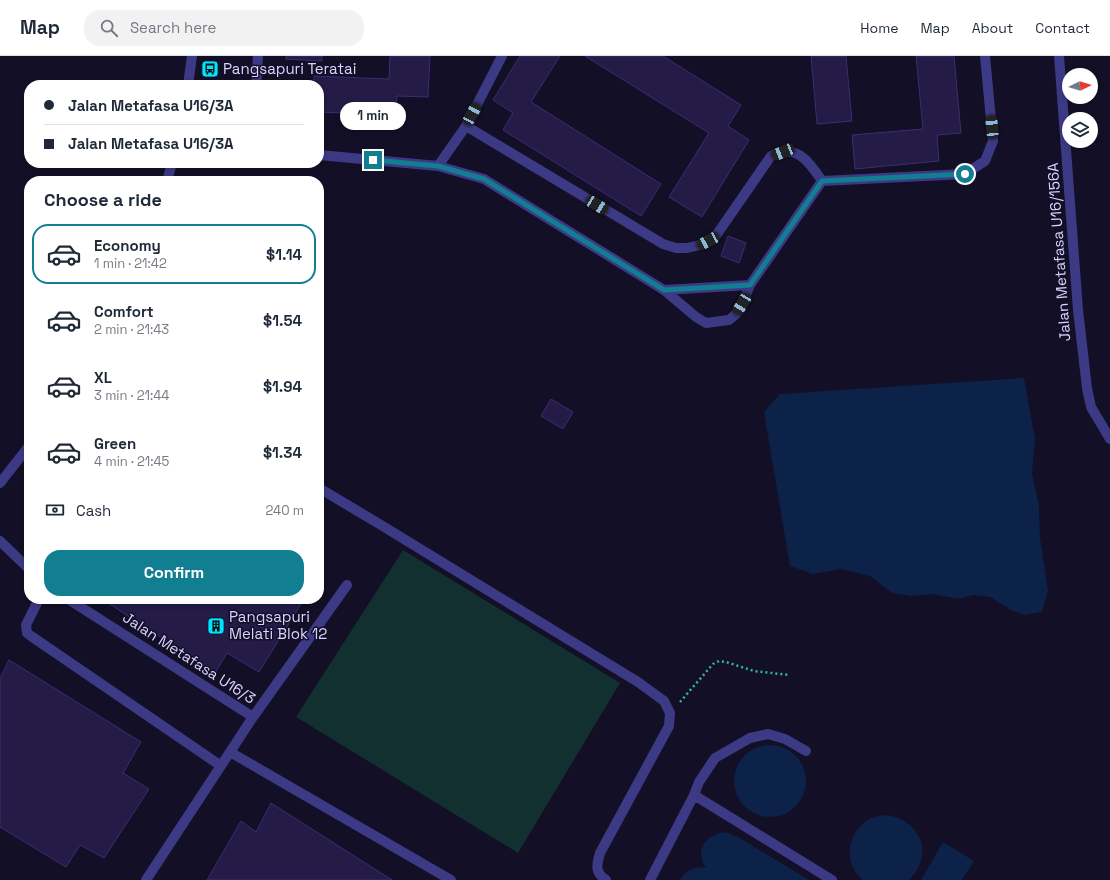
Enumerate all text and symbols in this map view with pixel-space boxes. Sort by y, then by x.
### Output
search box [84,10,364,46]
text: Map [20,15,60,40]
icon: search [98,17,120,39]
text: Search here [130,18,216,37]
text: Home [860,19,898,37]
text: Map [920,19,950,37]
text: About [972,19,1013,37]
text: Contact [1035,19,1090,37]
bus stop icon: Pangsapuri Teratai [200,59,220,79]
place label: Pangsapuri Teratai [223,59,356,78]
north arrow [1062,68,1098,104]
map controls [1062,68,1098,148]
text: Jalan Metafasa U16/3A [68,96,234,115]
car [461,101,483,127]
callout: 1 min [340,102,406,130]
text: 1 min [357,107,389,124]
button: layers [1062,112,1098,148]
car [985,115,999,139]
text: Jalan Metafasa U16/3A [68,134,234,153]
car [770,142,796,162]
route end [364,151,382,169]
street label: Jalan Metafasa U16/156A [1043,161,1074,342]
route start [956,165,974,183]
text: Choose a ride [44,188,162,211]
car [584,194,610,216]
car [695,230,721,252]
icon: car [46,236,82,272]
text: Economy [94,236,161,255]
text: $1.14 [266,245,302,264]
text: 1 min · 21:42 [94,255,167,272]
car [731,291,753,317]
icon: car [46,302,82,338]
text: Comfort [94,302,154,321]
text: $1.54 [263,311,302,330]
text: 2 min · 21:43 [94,321,169,338]
icon: car [46,368,82,404]
text: XL [94,368,112,387]
text: $1.94 [263,377,302,396]
text: 3 min · 21:44 [94,387,169,404]
icon: car [46,434,82,470]
text: Green [94,434,136,453]
text: $1.34 [263,443,302,462]
text: 4 min · 21:45 [94,453,169,470]
icon: cash [44,499,66,521]
text: Cash [76,501,111,520]
text: 240 m [266,502,304,519]
button: Confirm [44,550,304,596]
place label: Pangsapuri Melati Blok 12 [229,607,327,643]
street label: Jalan Metafasa U16/3 [119,608,259,708]
building icon: Pangsapuri Melati Blok 12 [206,616,226,636]

